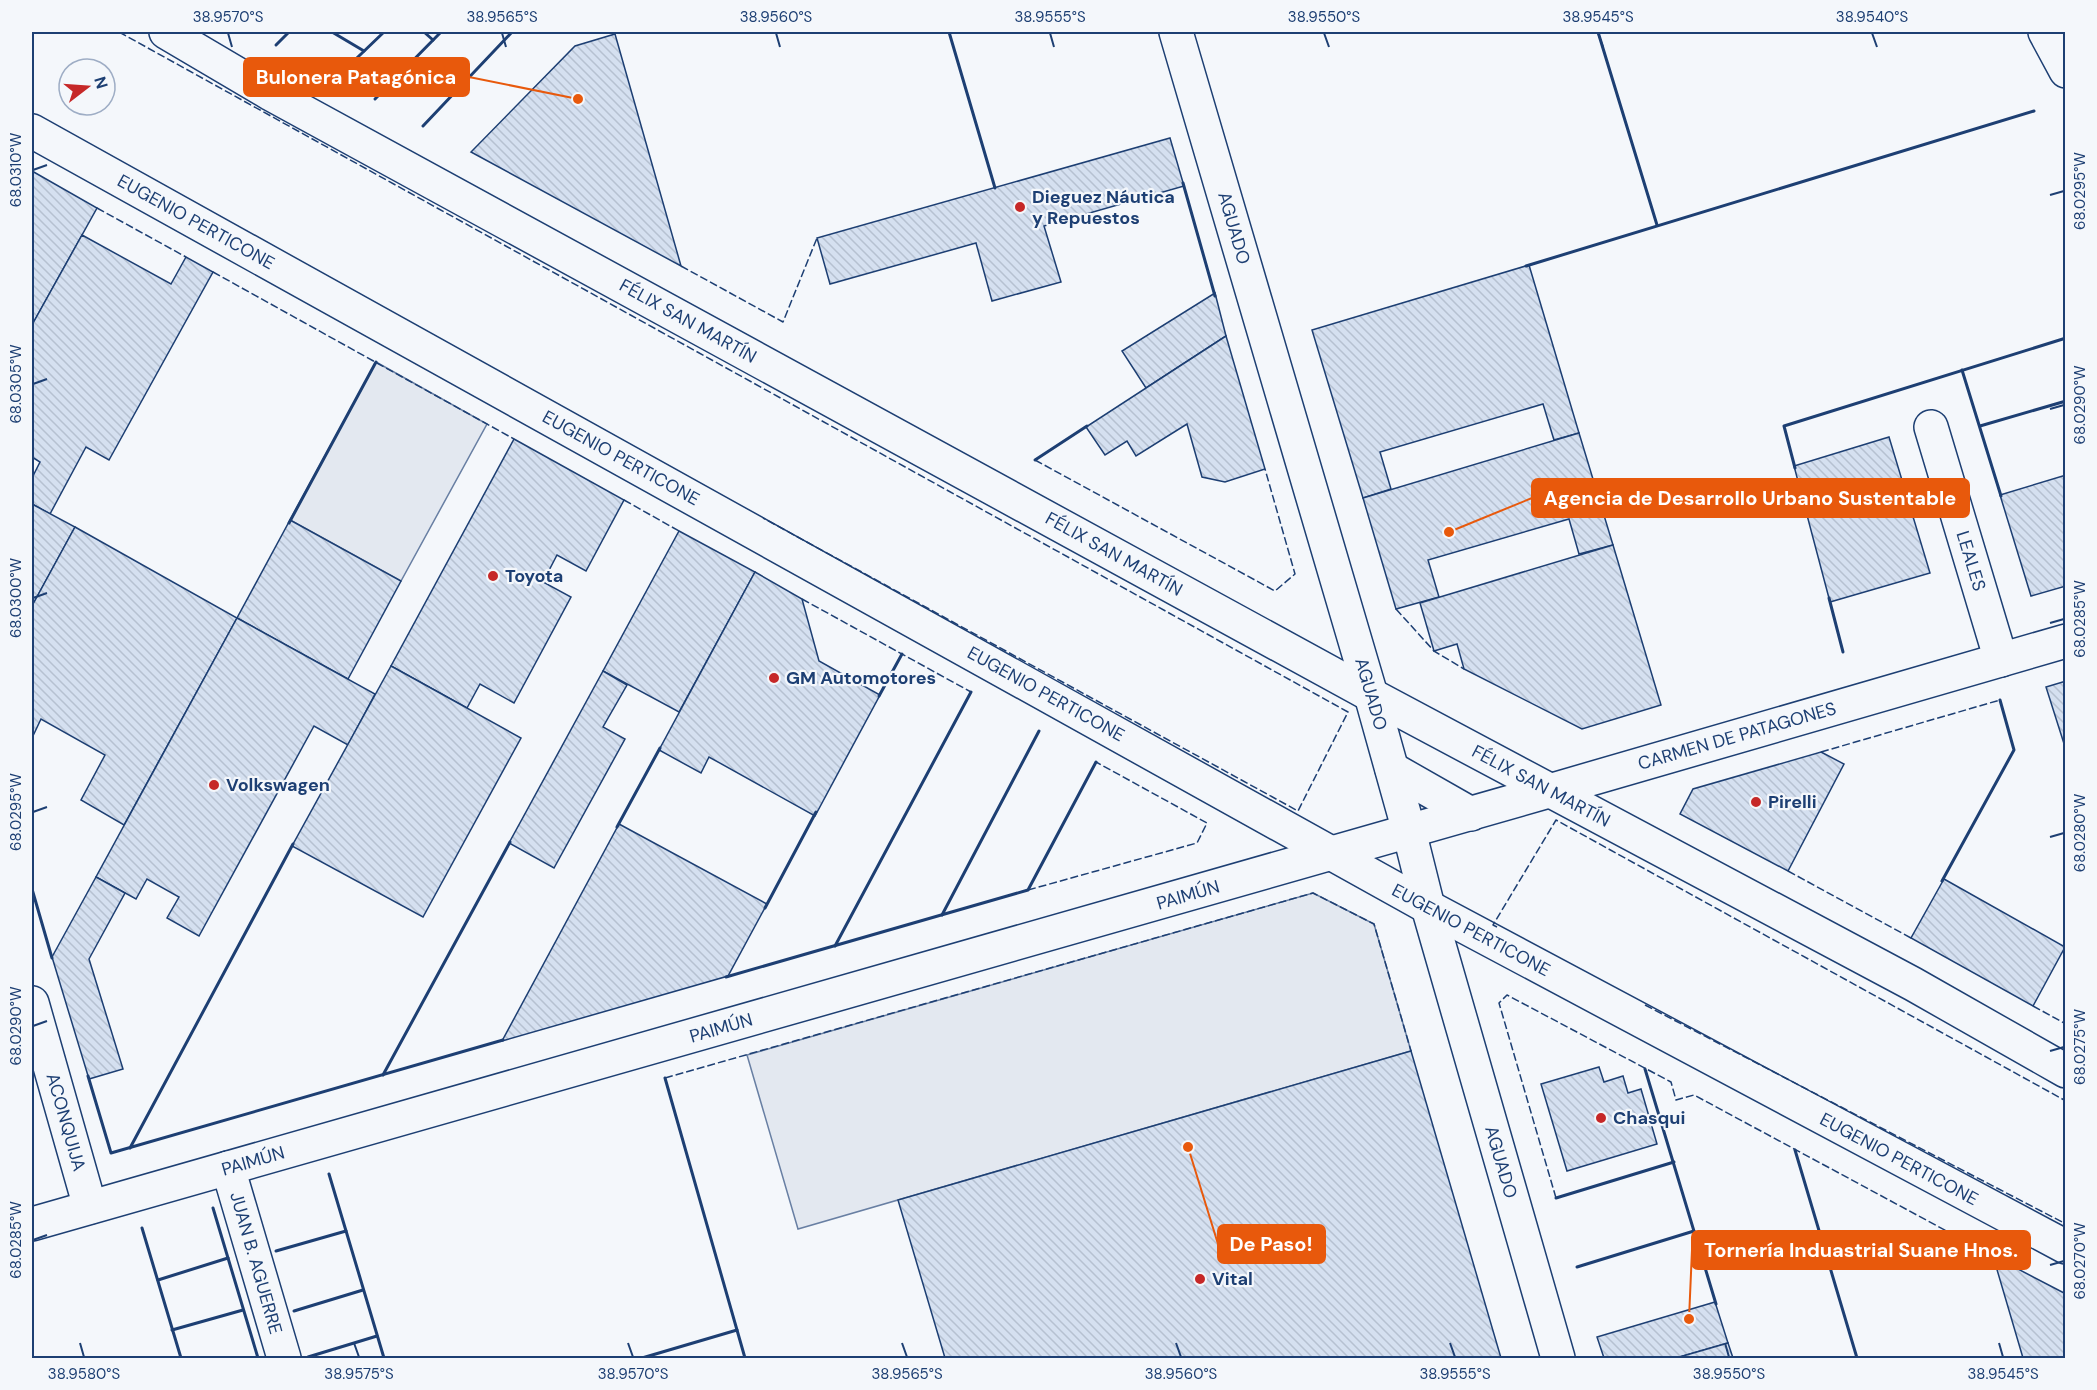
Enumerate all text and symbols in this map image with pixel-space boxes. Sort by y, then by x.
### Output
text: 38.9570°S [193,7,264,27]
text: 38.9565°S [466,7,538,27]
text: 38.9560°S [740,7,813,27]
text: 38.9555°S [1014,7,1086,27]
text: 38.9550°S [1288,7,1360,27]
text: 38.9545°S [1562,7,1634,27]
text: 38.9540°S [1836,7,1908,27]
north arrow [57,57,117,117]
callout: Bulonera Patagónica [244,58,469,96]
text: Bulonera Patagónica [256,64,456,90]
text: N [89,74,113,91]
text: 68.0310°W [6,132,26,207]
text: 68.0295°W [2070,152,2090,230]
street label: EUGENIO PERTICONE [113,169,279,275]
place label: Dieguez Náutica y Repuestos [1032,185,1175,230]
street label: AGUADO [1212,189,1256,267]
marker: Dieguez Náutica y Repuestos [1013,200,1027,214]
street label: FÉLIX SAN MARTÍN [615,273,761,369]
text: 68.0305°W [6,344,26,424]
text: 68.0290°W [2070,365,2090,444]
street label: EUGENIO PERTICONE [538,405,704,511]
callout: Agencia de Desarrollo Urbano Sustentable [1532,479,1969,517]
text: Agencia de Desarrollo Urbano Sustentable [1544,485,1956,511]
street label: FÉLIX SAN MARTÍN [1041,506,1187,602]
street label: LEALES [1951,528,1991,594]
text: 68.0300°W [6,557,26,638]
place label: Toyota [505,564,563,588]
marker: Toyota [486,569,500,583]
text: 68.0285°W [2070,580,2090,658]
street label: EUGENIO PERTICONE [963,641,1129,747]
street label: AGUADO [1349,655,1393,733]
place label: GM Automotores [786,666,936,690]
marker: GM Automotores [767,671,781,685]
street label: CARMEN DE PATAGONES [1635,696,1839,776]
street label: FÉLIX SAN MARTÍN [1468,739,1614,833]
text: 68.0295°W [6,773,26,851]
place label: Volkswagen [226,773,330,797]
marker: Volkswagen [207,778,221,792]
place label: Pirelli [1768,790,1817,814]
text: 68.0280°W [2070,793,2090,872]
marker: Pirelli [1749,795,1763,809]
street label: PAIMÚN [1154,875,1222,915]
street label: EUGENIO PERTICONE [1388,878,1554,982]
text: 68.0290°W [6,986,26,1065]
street label: PAIMÚN [687,1008,755,1048]
text: 68.0275°W [2070,1009,2090,1085]
street label: ACONQUIJA [41,1070,91,1174]
place label: Chasqui [1613,1106,1685,1130]
street label: EUGENIO PERTICONE [1816,1107,1982,1211]
marker: Chasqui [1594,1111,1608,1125]
street label: AGUADO [1479,1123,1523,1201]
street label: PAIMÚN [219,1141,287,1181]
street label: JUAN B. AGUERRE [224,1189,288,1337]
text: 68.0285°W [6,1201,26,1279]
text: 68.0270°W [2070,1222,2090,1300]
callout: De Paso! [1218,1225,1325,1263]
text: De Paso! [1229,1231,1313,1257]
callout: Tornería Induastrial Suane Hnos. [1692,1231,2030,1269]
text: Tornería Induastrial Suane Hnos. [1704,1237,2018,1263]
place label: Vital [1212,1267,1253,1291]
marker: Vital [1193,1272,1207,1286]
text: 38.9580°S [48,1364,120,1384]
text: 38.9575°S [324,1364,394,1384]
text: 38.9570°S [598,1364,669,1384]
text: 38.9565°S [871,1364,943,1384]
text: 38.9560°S [1145,1364,1218,1384]
text: 38.9555°S [1419,1364,1491,1384]
text: 38.9550°S [1693,1364,1765,1384]
text: 38.9545°S [1967,1364,2039,1384]

